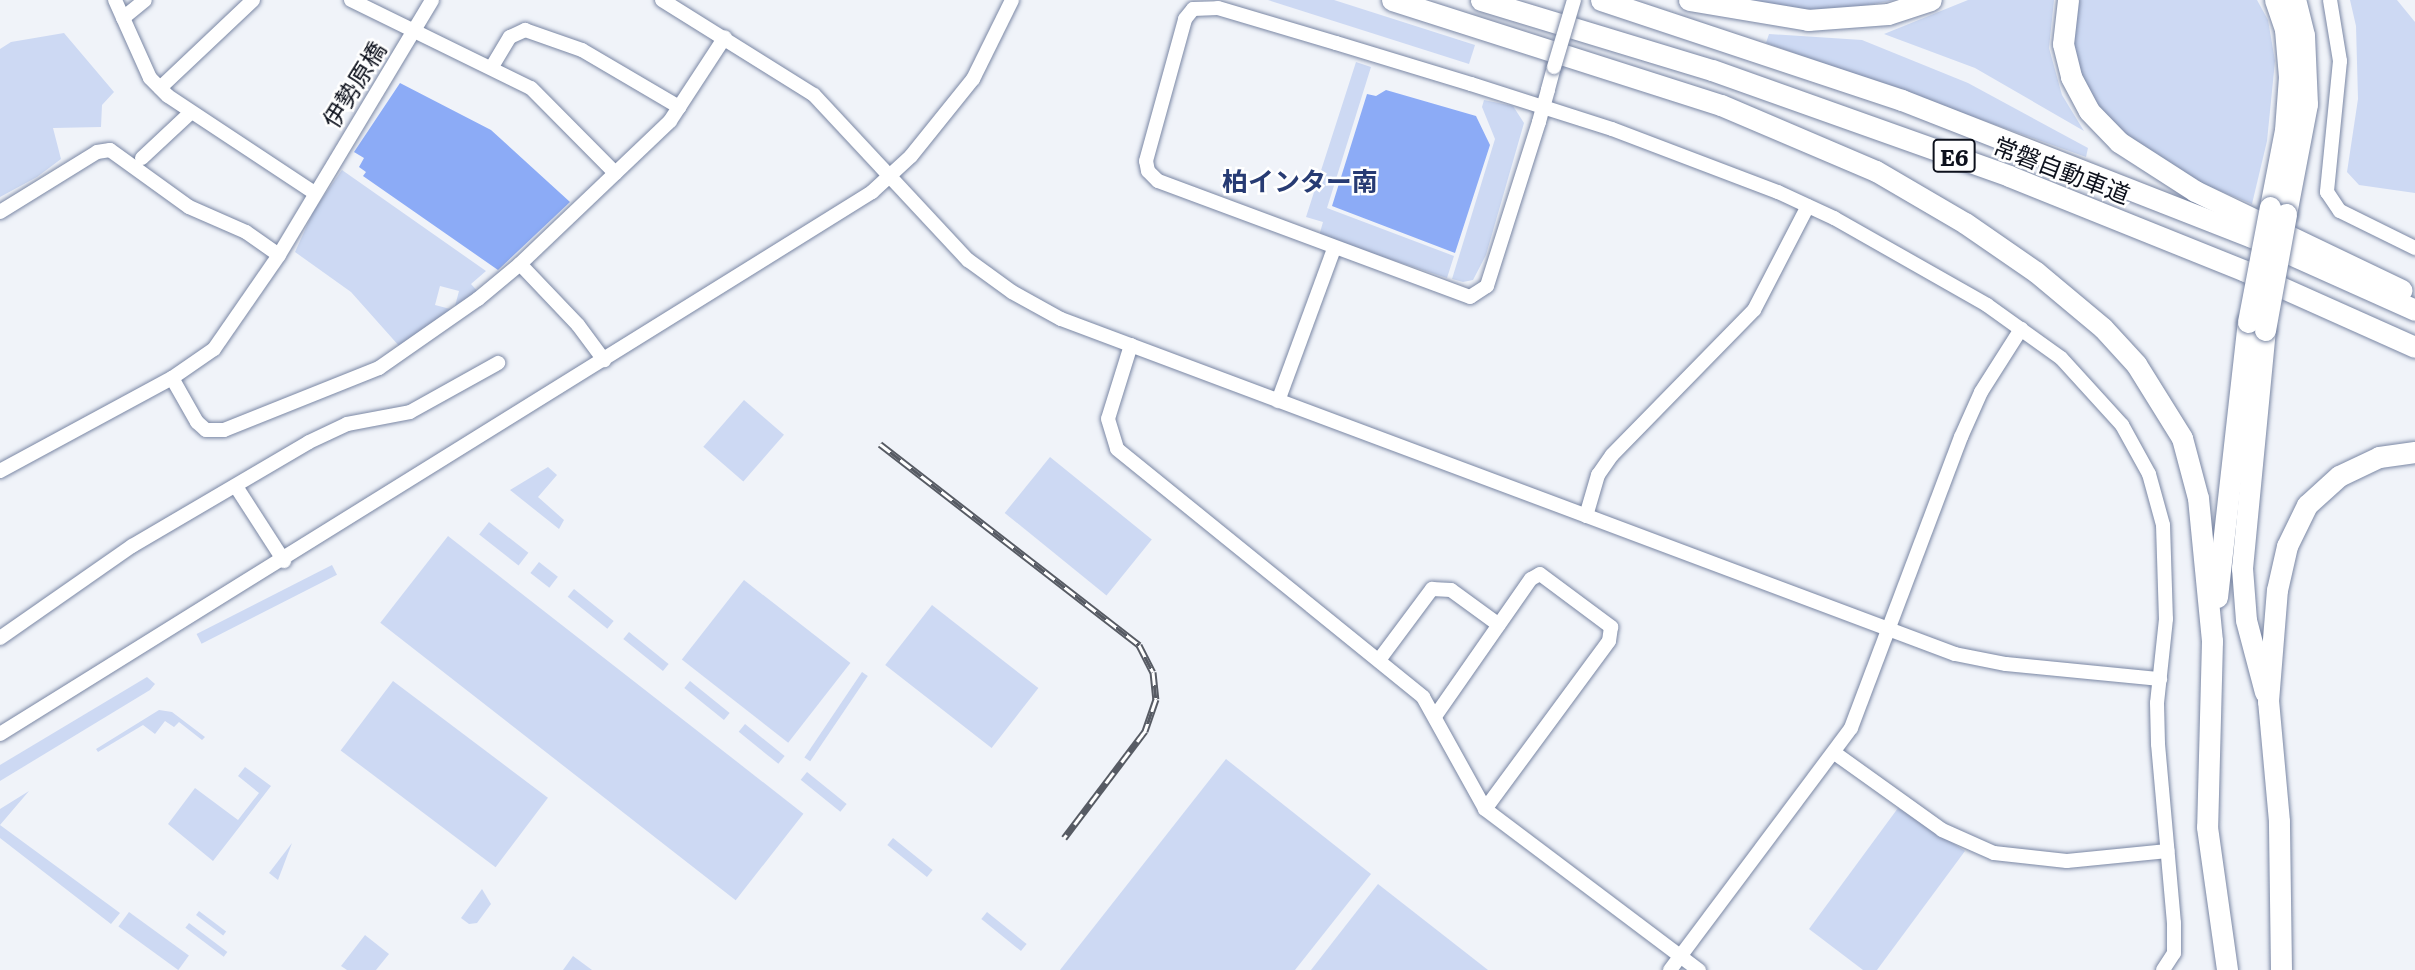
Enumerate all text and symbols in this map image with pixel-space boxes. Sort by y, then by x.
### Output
street label: 伊勢原橋 [315,36,391,132]
street label: 常磐自動車道 [1990,130,2134,208]
road number: E6 [1931,136,1977,176]
district label: 柏インター南 [1222,164,1378,196]

